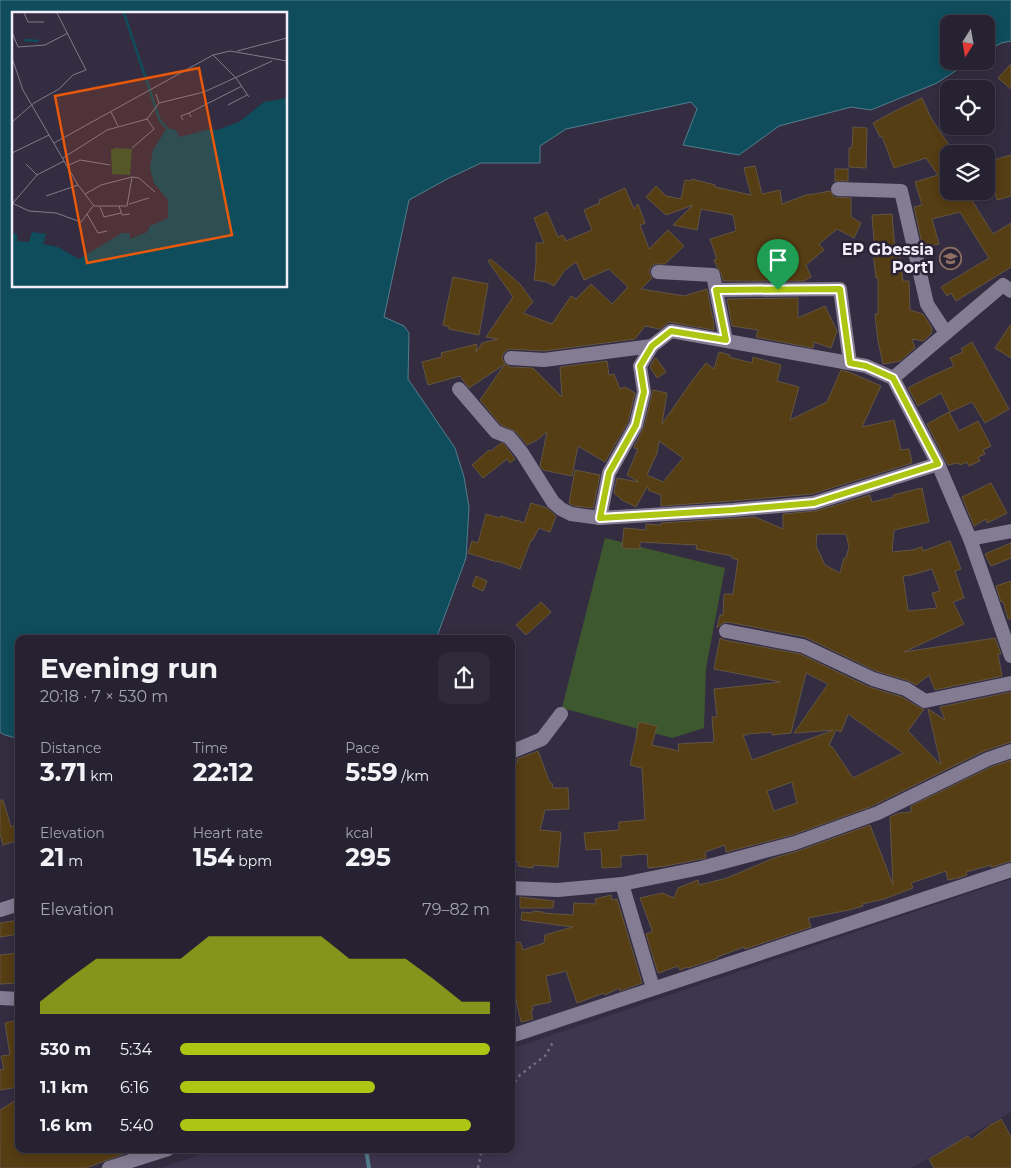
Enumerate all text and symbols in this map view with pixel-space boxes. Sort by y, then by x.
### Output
inset map [12,12,288,288]
north arrow [940,15,995,70]
map controls [940,15,995,200]
button: locate [940,80,995,135]
button: layers [940,145,995,200]
pin [757,239,799,290]
place label: EP Gbessia Port1 [842,240,934,277]
icon: arrive [764,246,792,274]
school or university icon: EP Gbessia Port1 [938,246,962,270]
text: Evening run [40,651,218,685]
button: share [438,652,490,704]
text: 20:18 · 7 × 530 m [40,687,168,706]
text: Distance [40,739,102,757]
text: Time [193,739,228,757]
text: Pace [345,739,380,757]
text: 3.71 [40,757,87,787]
text: 22:12 [193,757,253,787]
text: 5:59 [345,757,398,787]
text: km [87,767,113,785]
text: /km [398,767,429,785]
text: Elevation [40,824,105,842]
text: Heart rate [193,824,263,842]
text: kcal [345,824,373,842]
text: 21 [40,842,65,872]
text: 154 [193,842,235,872]
text: 295 [345,842,391,872]
text: m [65,852,83,870]
text: bpm [235,852,272,870]
text: Elevation [40,900,114,919]
text: 79–82 m [422,900,490,919]
text: 530 m [40,1040,91,1059]
text: 5:34 [120,1040,152,1059]
text: 1.1 km [40,1078,88,1097]
text: 6:16 [120,1078,149,1097]
text: 1.6 km [40,1116,92,1135]
text: 5:40 [120,1116,154,1135]

